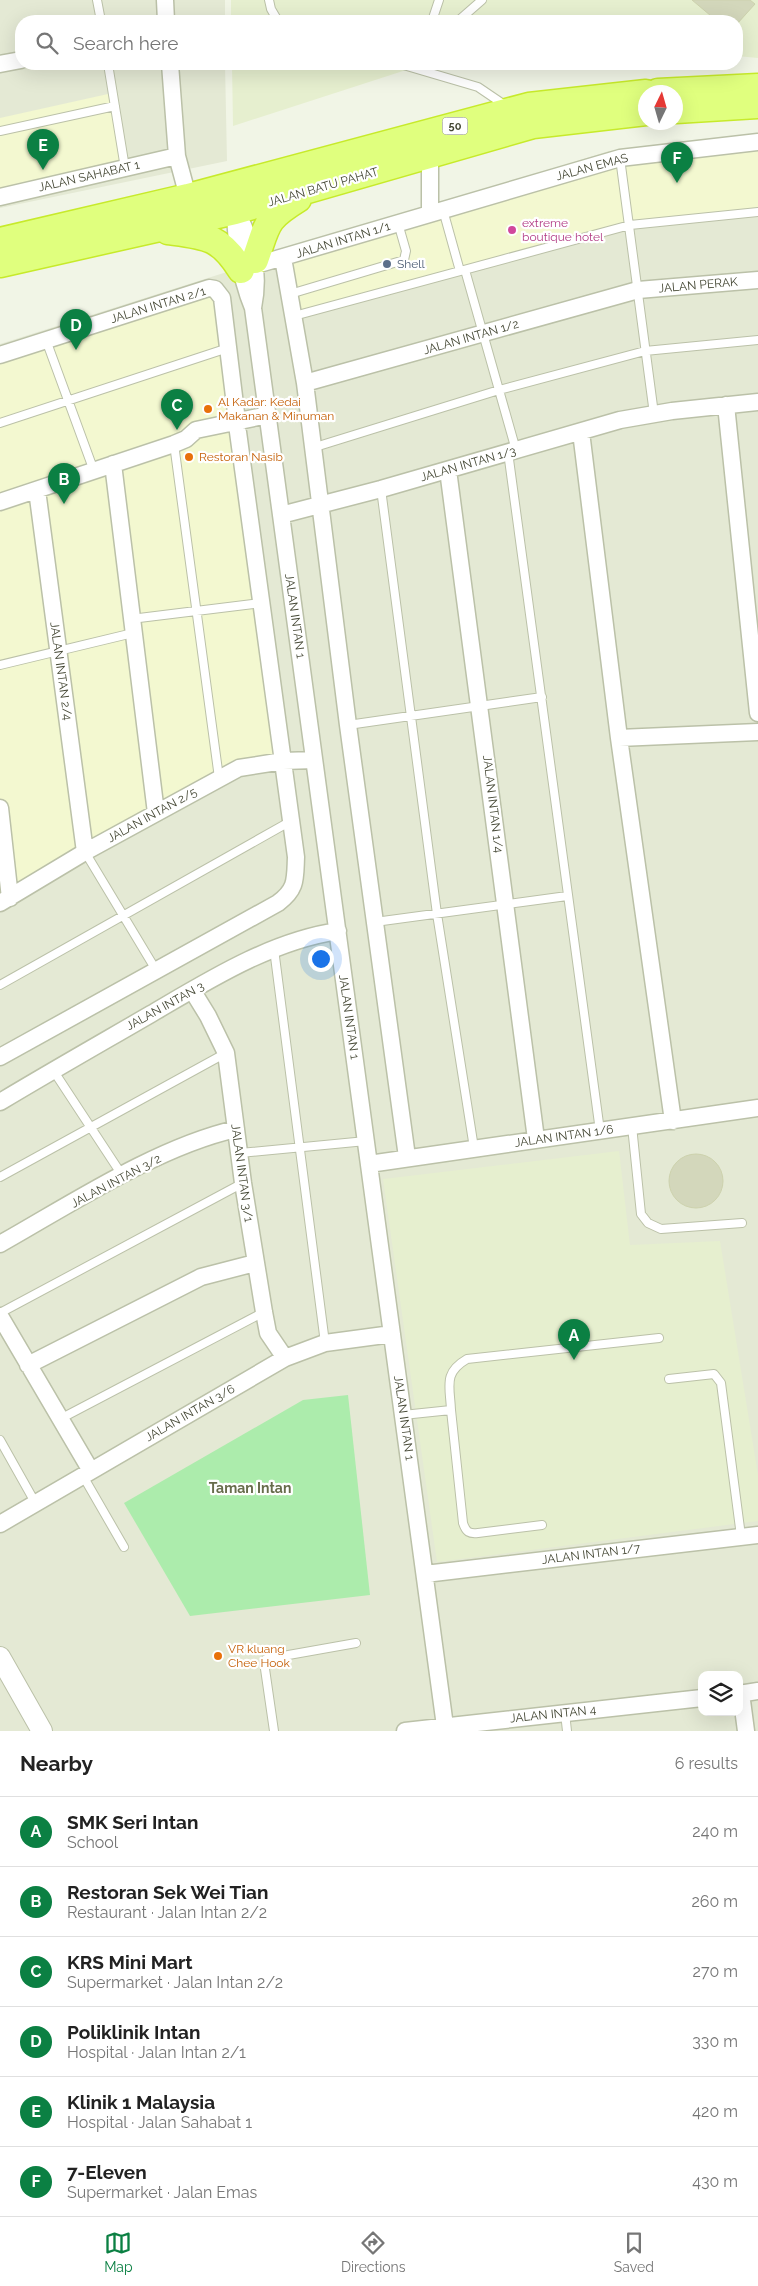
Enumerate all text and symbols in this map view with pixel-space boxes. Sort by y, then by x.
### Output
search box [15,15,743,70]
icon: search [33,29,61,57]
text: Search here [73,32,179,54]
north arrow [638,85,683,130]
road number: 50 [442,118,468,134]
pin: E [27,129,59,170]
pin: F [661,142,693,183]
street label: JALAN EMAS [554,151,630,183]
street label: JALAN SAHABAT 1 [37,158,141,194]
street label: JALAN BATU PAHAT [266,164,380,209]
place label: extreme boutique hotel [522,216,604,244]
street label: JALAN INTAN 1/1 [294,219,392,261]
marker: extreme boutique hotel [506,224,518,236]
place label: Shell [397,257,426,271]
marker: Shell [381,258,393,270]
street label: JALAN PERAK [658,275,738,295]
street label: JALAN INTAN 2/1 [109,284,207,326]
pin: D [60,309,92,350]
street label: JALAN INTAN 1/2 [422,317,520,357]
pin: C [161,389,193,430]
place label: Al Kadar: Kedai Makanan & Minuman [218,395,334,423]
marker: Al Kadar: Kedai Makanan & Minuman [202,403,214,415]
street label: JALAN INTAN 1/3 [419,444,517,484]
place label: Restoran Nasib [199,450,283,464]
marker: Restoran Nasib [183,451,195,463]
pin: B [48,463,80,504]
street label: JALAN INTAN 1 [282,573,308,659]
street label: JALAN INTAN 2/4 [47,621,75,722]
street label: JALAN INTAN 1/4 [480,754,506,854]
street label: JALAN INTAN 2/5 [105,784,199,845]
your location [308,946,334,972]
street label: JALAN INTAN 1 [336,974,362,1060]
street label: JALAN INTAN 3 [124,979,206,1033]
street label: JALAN INTAN 1/6 [514,1122,614,1150]
street label: JALAN INTAN 3/1 [228,1123,256,1223]
street label: JALAN INTAN 3/2 [69,1151,163,1211]
pin: A [558,1319,590,1360]
street label: JALAN INTAN 1 [391,1375,417,1461]
street label: JALAN INTAN 3/6 [143,1382,237,1444]
district label: Taman Intan [209,1480,291,1496]
street label: JALAN INTAN 1/7 [541,1541,642,1567]
place label: VR kluang Chee Hook [228,1642,290,1670]
marker: VR kluang Chee Hook [212,1650,224,1662]
map controls [698,1671,743,1716]
button: layers [698,1671,743,1716]
street label: JALAN INTAN 4 [509,1702,597,1726]
text: Nearby [20,1751,93,1776]
text: 6 results [675,1754,738,1773]
text: SMK Seri Intan [67,1811,198,1833]
text: A [31,1822,41,1841]
text: 240 m [692,1822,738,1841]
text: School [67,1833,118,1852]
text: Restoran Sek Wei Tian [67,1881,268,1903]
text: B [31,1892,41,1911]
text: 260 m [691,1892,738,1911]
text: Restaurant · Jalan Intan 2/2 [67,1903,267,1922]
text: KRS Mini Mart [67,1951,193,1973]
text: C [31,1962,41,1981]
text: 270 m [693,1962,738,1981]
text: Supermarket · Jalan Intan 2/2 [67,1973,283,1992]
text: Poliklinik Intan [67,2021,201,2043]
text: D [30,2032,42,2051]
text: 330 m [692,2032,738,2051]
text: Hospital · Jalan Intan 2/1 [67,2043,246,2062]
text: Klinik 1 Malaysia [67,2091,215,2113]
text: E [31,2102,41,2121]
text: 420 m [692,2102,738,2121]
text: Hospital · Jalan Sahabat 1 [67,2113,252,2132]
text: 7-Eleven [67,2161,147,2183]
text: F [31,2172,41,2191]
text: 430 m [692,2172,738,2191]
text: Supermarket · Jalan Emas [67,2183,257,2202]
tab: Map [104,2229,133,2275]
tab: Directions [341,2229,406,2275]
tab: Saved [614,2229,654,2275]

